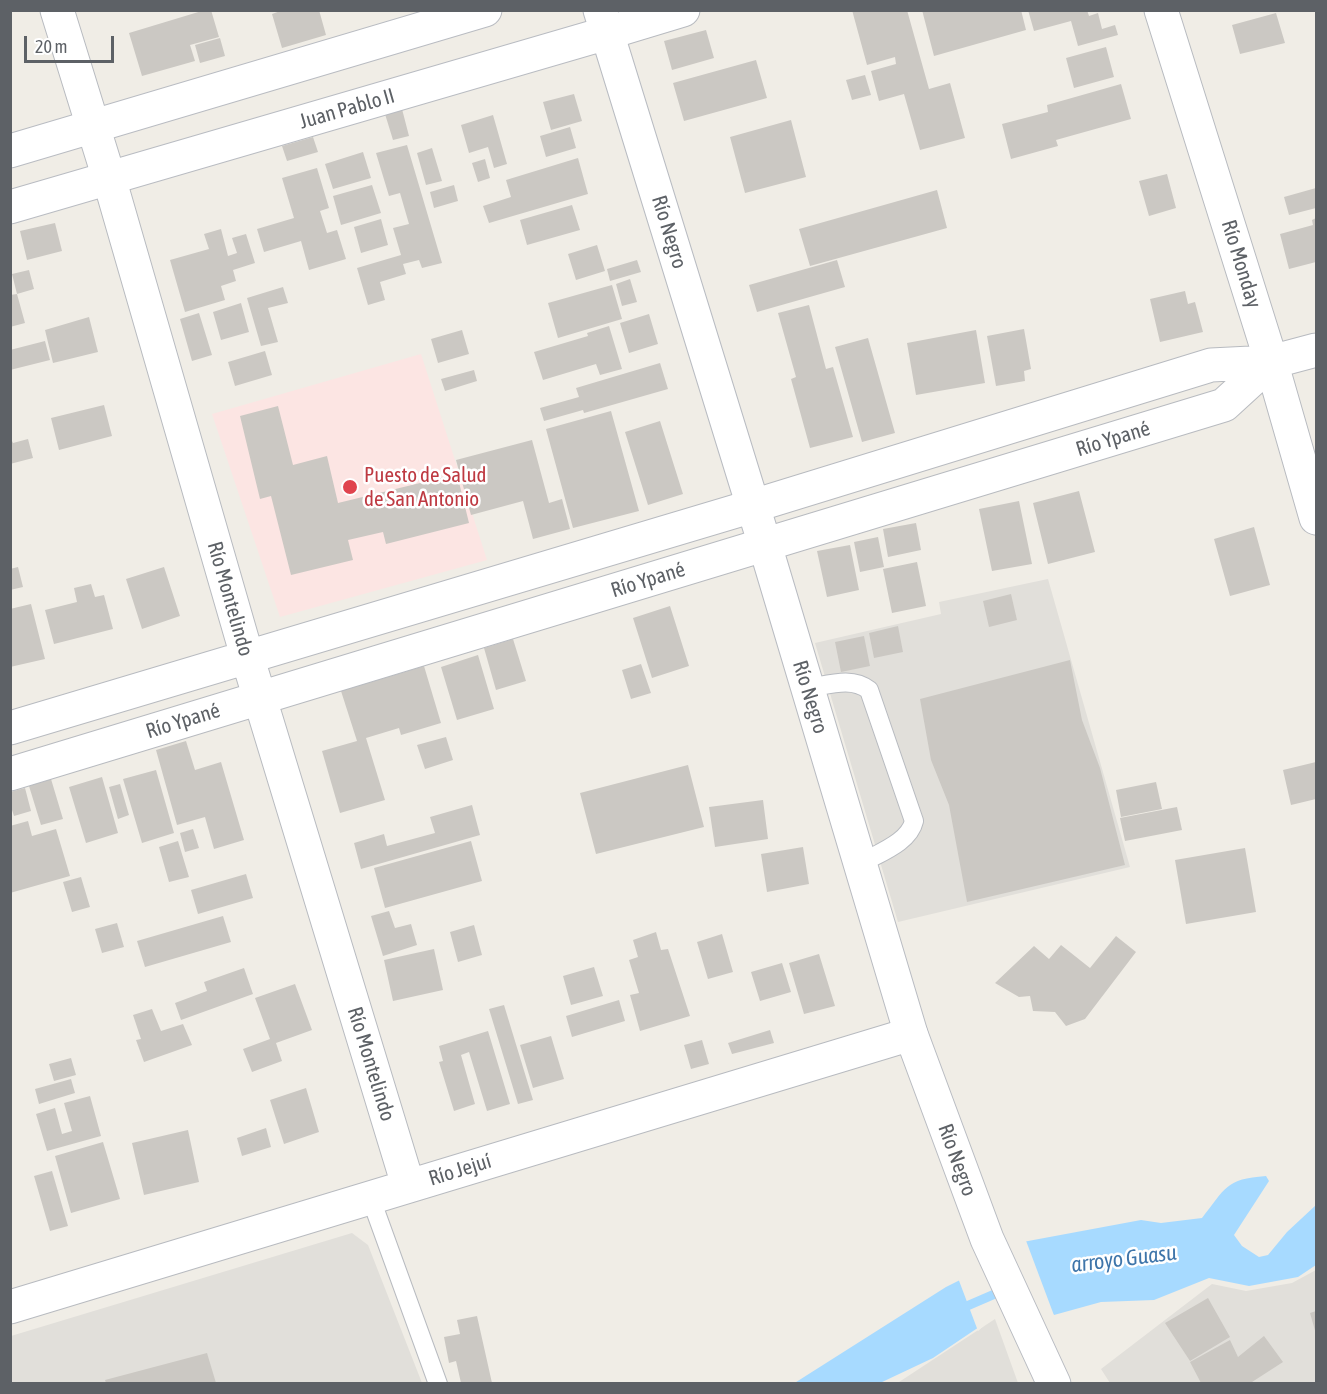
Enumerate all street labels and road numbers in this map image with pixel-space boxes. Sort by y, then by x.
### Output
street label: Juan Pablo II [296,83,398,135]
street label: Río Negro [646,192,692,272]
street label: Río Monday [1216,217,1266,311]
street label: Río Ypané [1073,416,1153,462]
street label: Río Montelindo [202,539,258,659]
street label: Río Ypané [608,557,688,603]
street label: Río Negro [787,657,833,737]
street label: Río Ypané [143,698,223,744]
street label: Río Montelindo [342,1004,400,1124]
street label: Río Negro [932,1120,982,1200]
street label: Río Jejuí [426,1149,494,1191]

